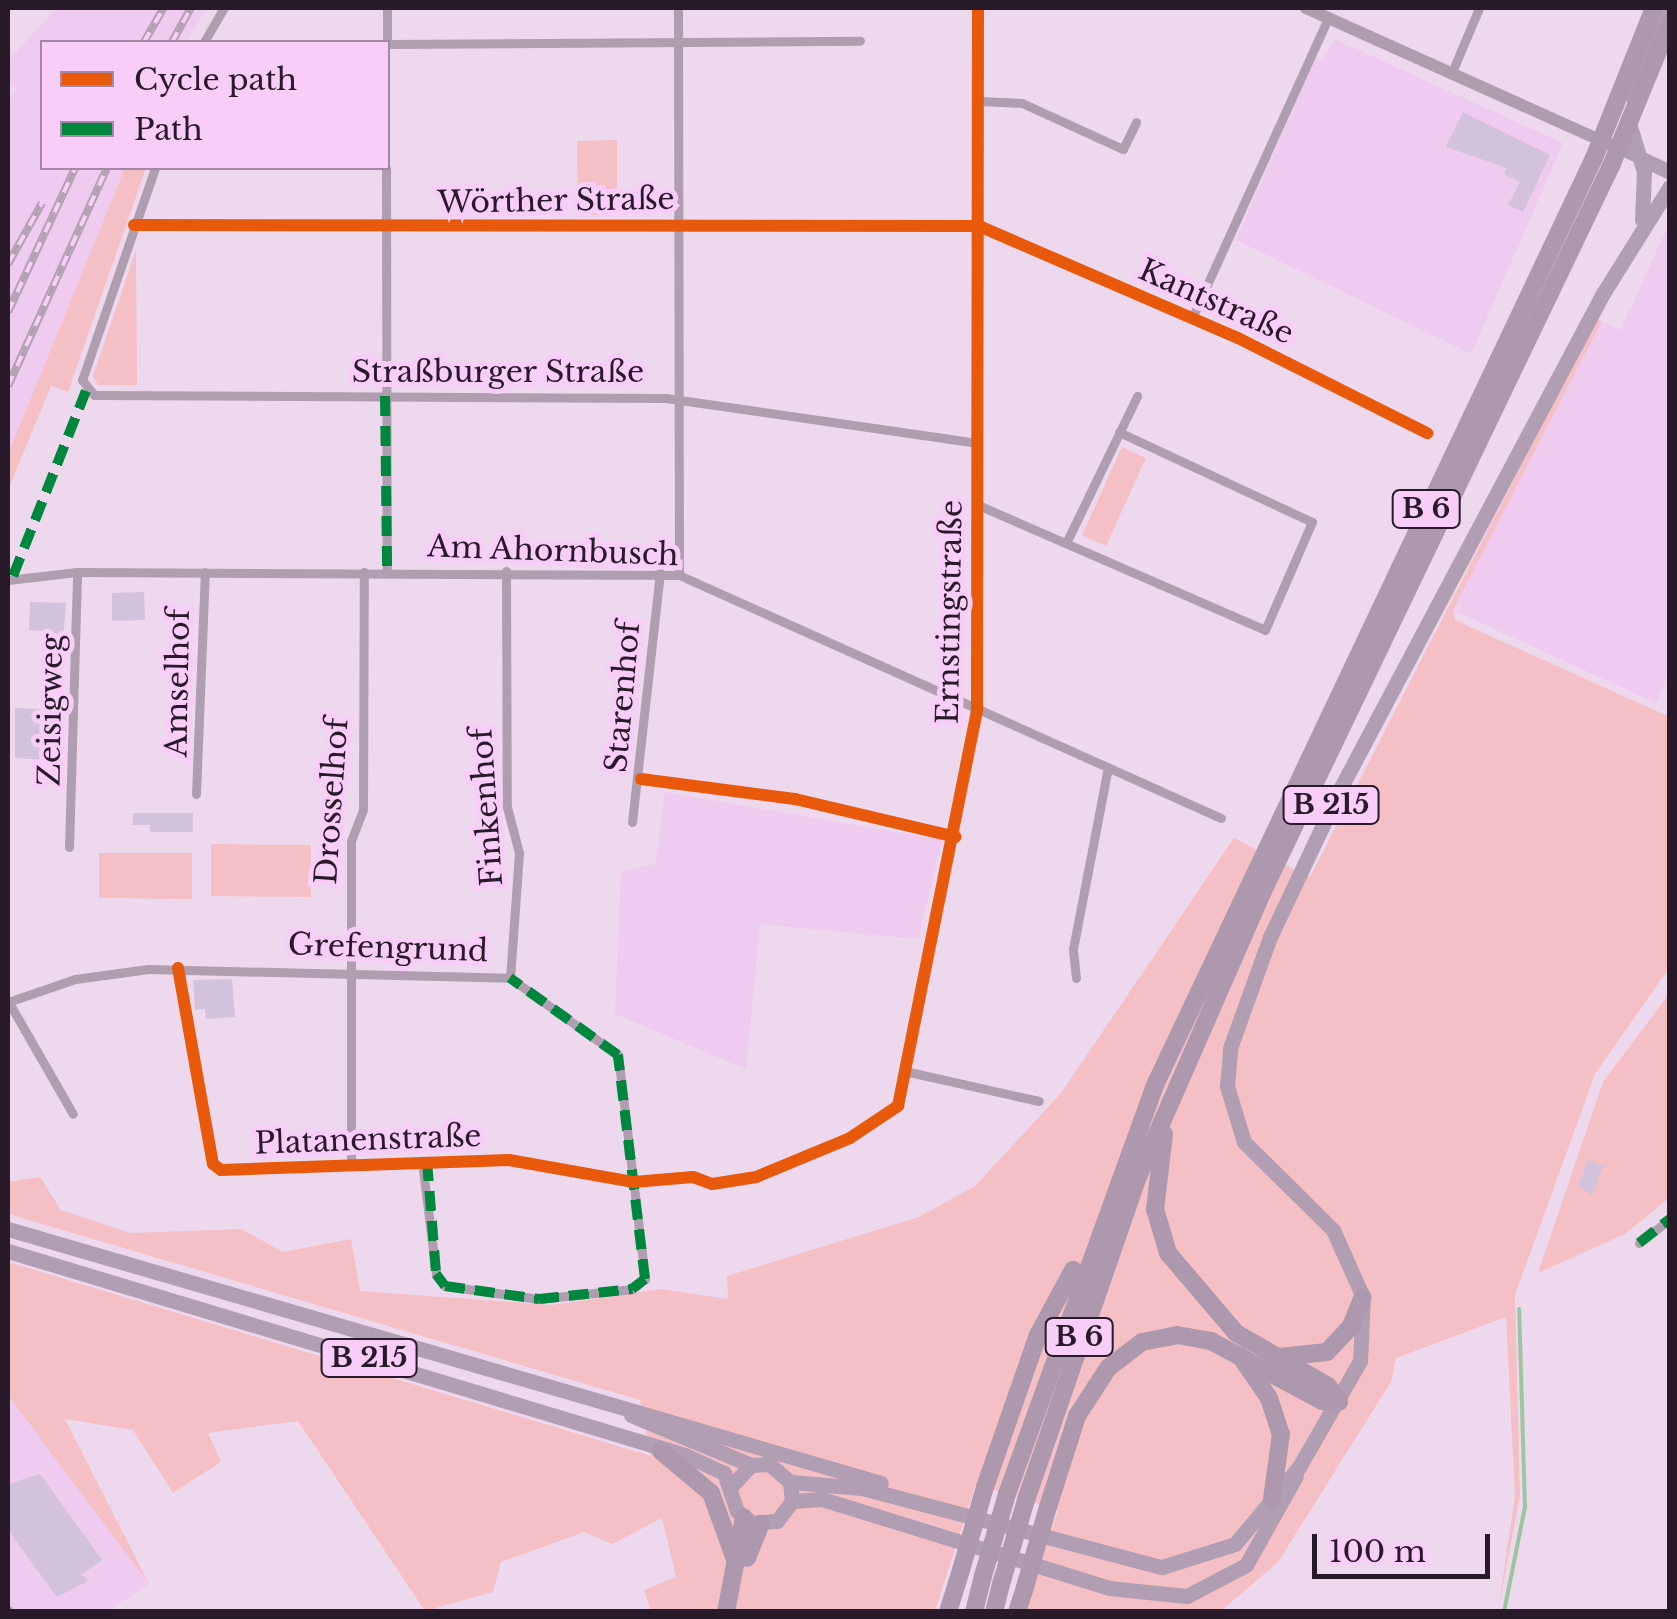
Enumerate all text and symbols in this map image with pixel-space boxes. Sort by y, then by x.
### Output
legend [40,40,390,170]
text: Cycle path [134,61,297,98]
text: Path [134,111,203,148]
street label: Wörther Straße [437,181,675,221]
street label: Kantstraße [1133,252,1299,352]
street label: Straßburger Straße [351,354,645,390]
road number: B 6 [1391,486,1461,532]
street label: Ernstingstraße [930,500,970,724]
street label: Am Ahornbusch [426,529,680,573]
street label: Amselhof [159,608,197,758]
street label: Starenhof [598,620,648,774]
street label: Zeisigweg [32,633,70,787]
street label: Drosselhof [308,716,356,886]
street label: Finkenhof [464,727,510,887]
road number: B 215 [1281,782,1381,828]
street label: Grefengrund [287,927,489,969]
street label: Platanenstraße [254,1118,482,1162]
road number: B 6 [1044,1314,1114,1360]
road number: B 215 [319,1335,419,1381]
scale bar [1317,1514,1494,1576]
text: 100 m [1329,1533,1426,1570]

